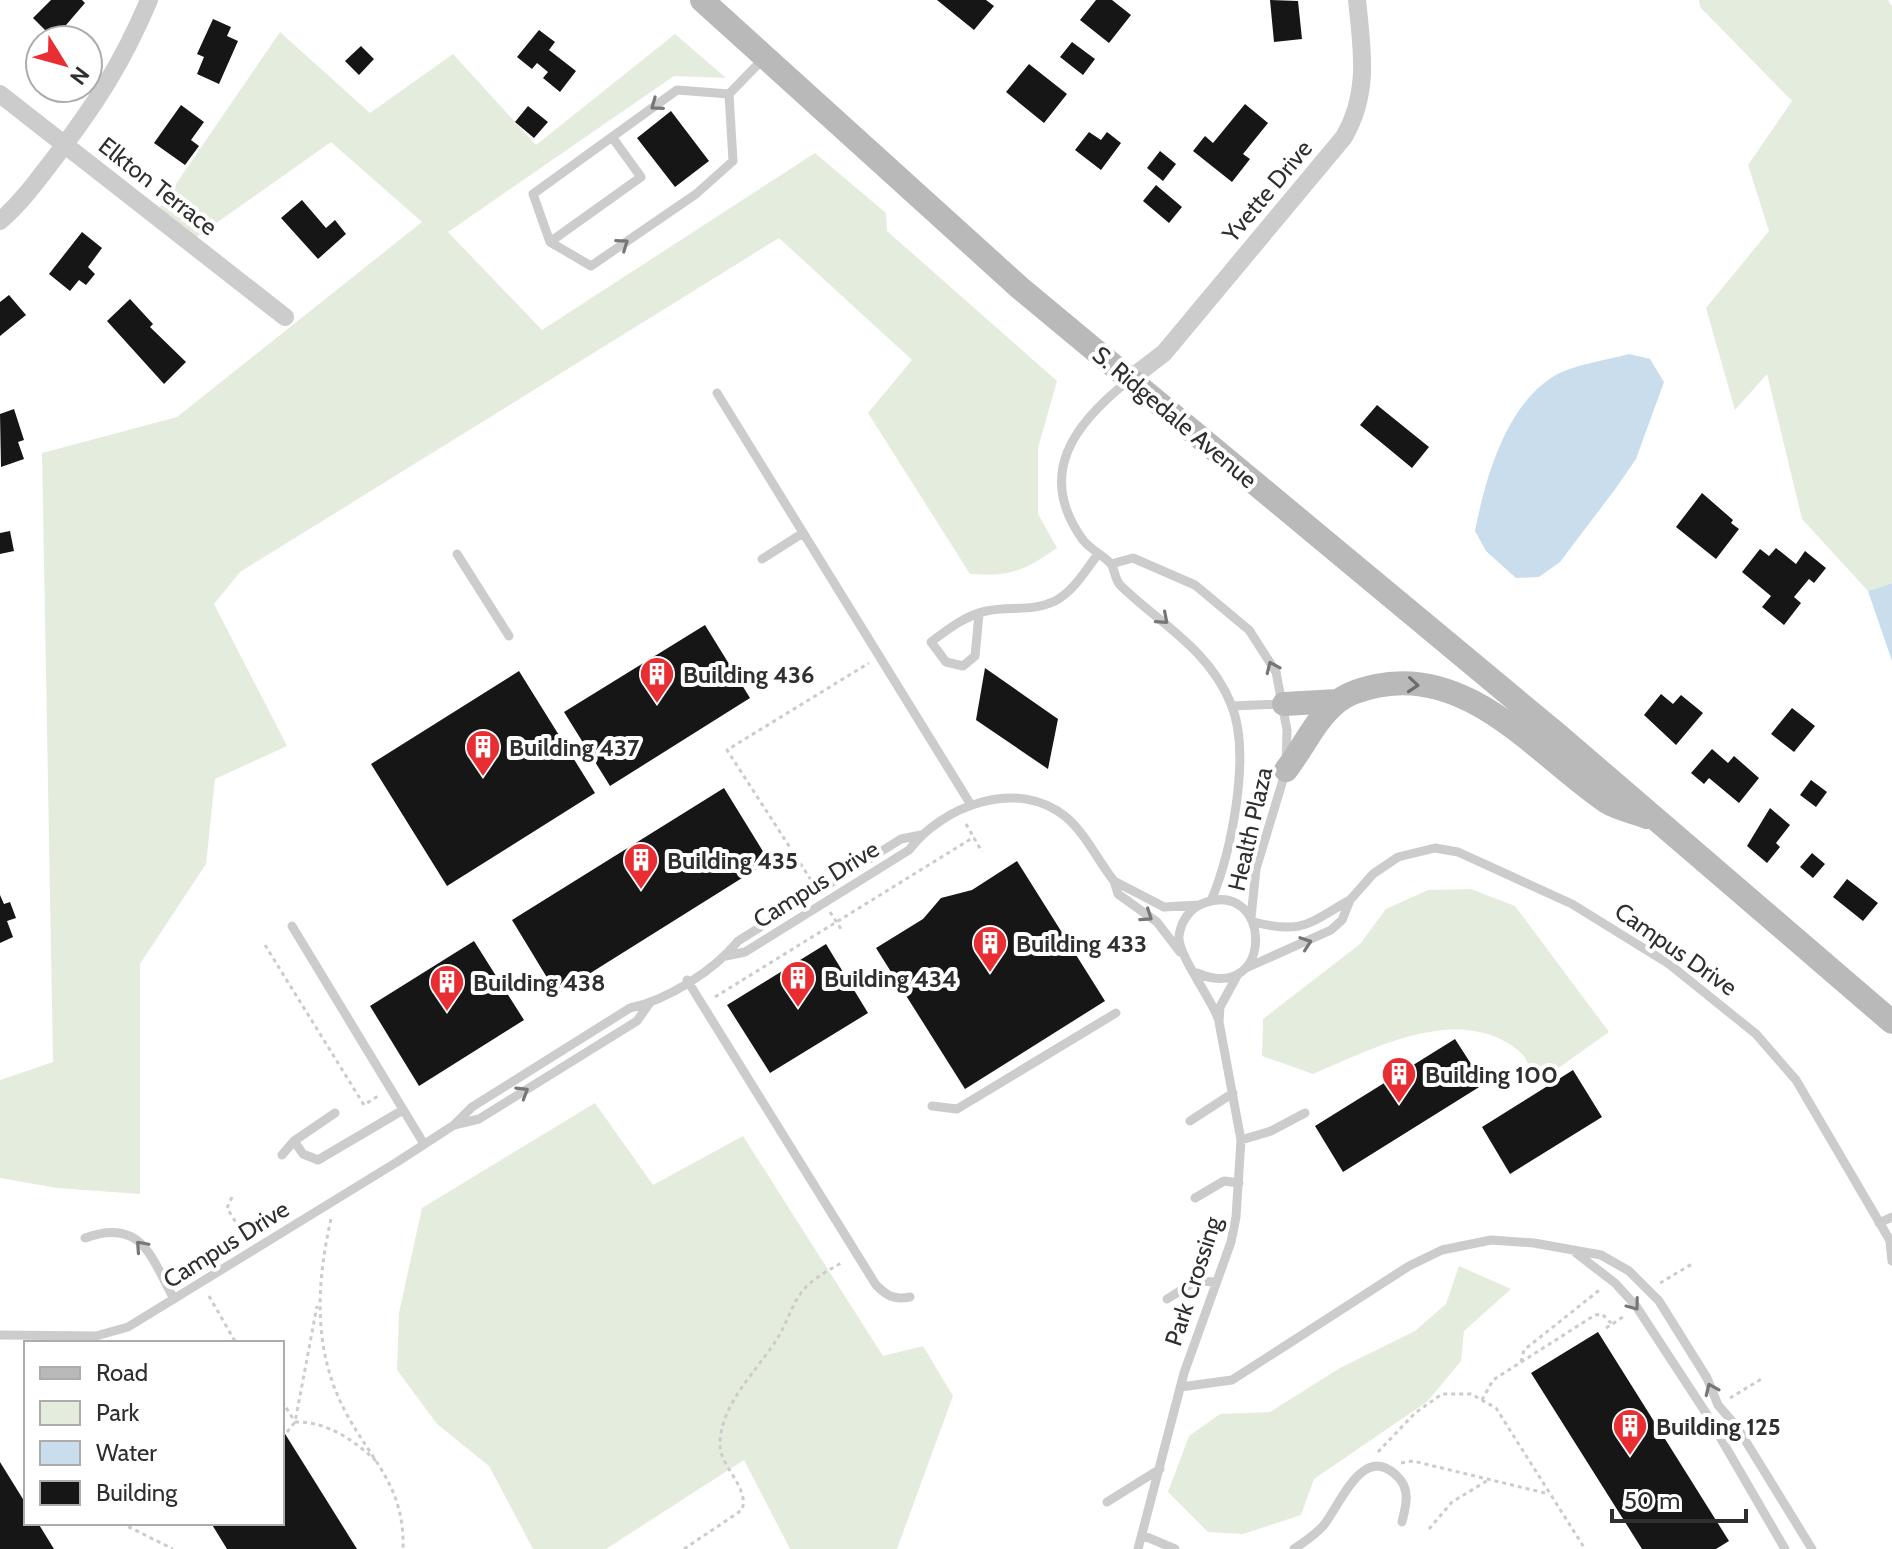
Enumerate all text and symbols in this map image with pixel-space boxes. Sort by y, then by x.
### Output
north arrow [24,24,104,104]
text: N [64,61,95,90]
one-way arrow [650,96,665,110]
street label: Elkton Terrace [93,131,223,241]
street label: Yvette Drive [1215,134,1318,249]
one-way arrow [614,239,628,254]
street label: S. Ridgedale Avenue [1087,340,1263,494]
one-way arrow [1154,609,1168,624]
building icon: Building 436 [638,655,676,705]
place label: Building 436 [683,660,815,689]
one-way arrow [1266,660,1282,675]
one-way arrow [1407,676,1420,693]
building icon: Building 437 [464,728,502,778]
place label: Building 437 [509,733,640,762]
street label: Health Plaza [1222,764,1278,894]
street label: Campus Drive [748,834,884,934]
building icon: Building 435 [622,841,660,891]
place label: Building 435 [667,846,798,875]
street label: Campus Drive [1609,896,1743,1002]
one-way arrow [1139,906,1153,921]
building icon: Building 433 [971,924,1009,974]
place label: Building 433 [1016,929,1147,958]
one-way arrow [1298,936,1312,952]
building icon: Building 434 [779,959,817,1009]
building icon: Building 438 [428,963,466,1013]
place label: Building 434 [824,964,957,993]
place label: Building 438 [473,968,606,997]
building icon: Building 100 [1380,1055,1418,1105]
place label: Building 100 [1425,1060,1558,1089]
one-way arrow [515,1086,529,1101]
street label: Campus Drive [158,1194,294,1294]
street label: Park Crossing [1158,1212,1228,1349]
one-way arrow [136,1241,150,1255]
one-way arrow [1625,1296,1639,1311]
legend [24,1341,284,1525]
text: Road [96,1358,148,1387]
one-way arrow [1705,1383,1721,1397]
text: Park [96,1398,139,1427]
building icon: Building 125 [1611,1407,1649,1457]
place label: Building 125 [1656,1412,1781,1441]
text: Water [96,1438,157,1467]
scale bar [1612,1473,1746,1523]
text: Building [96,1478,178,1507]
text: 50 m [1624,1486,1680,1515]

